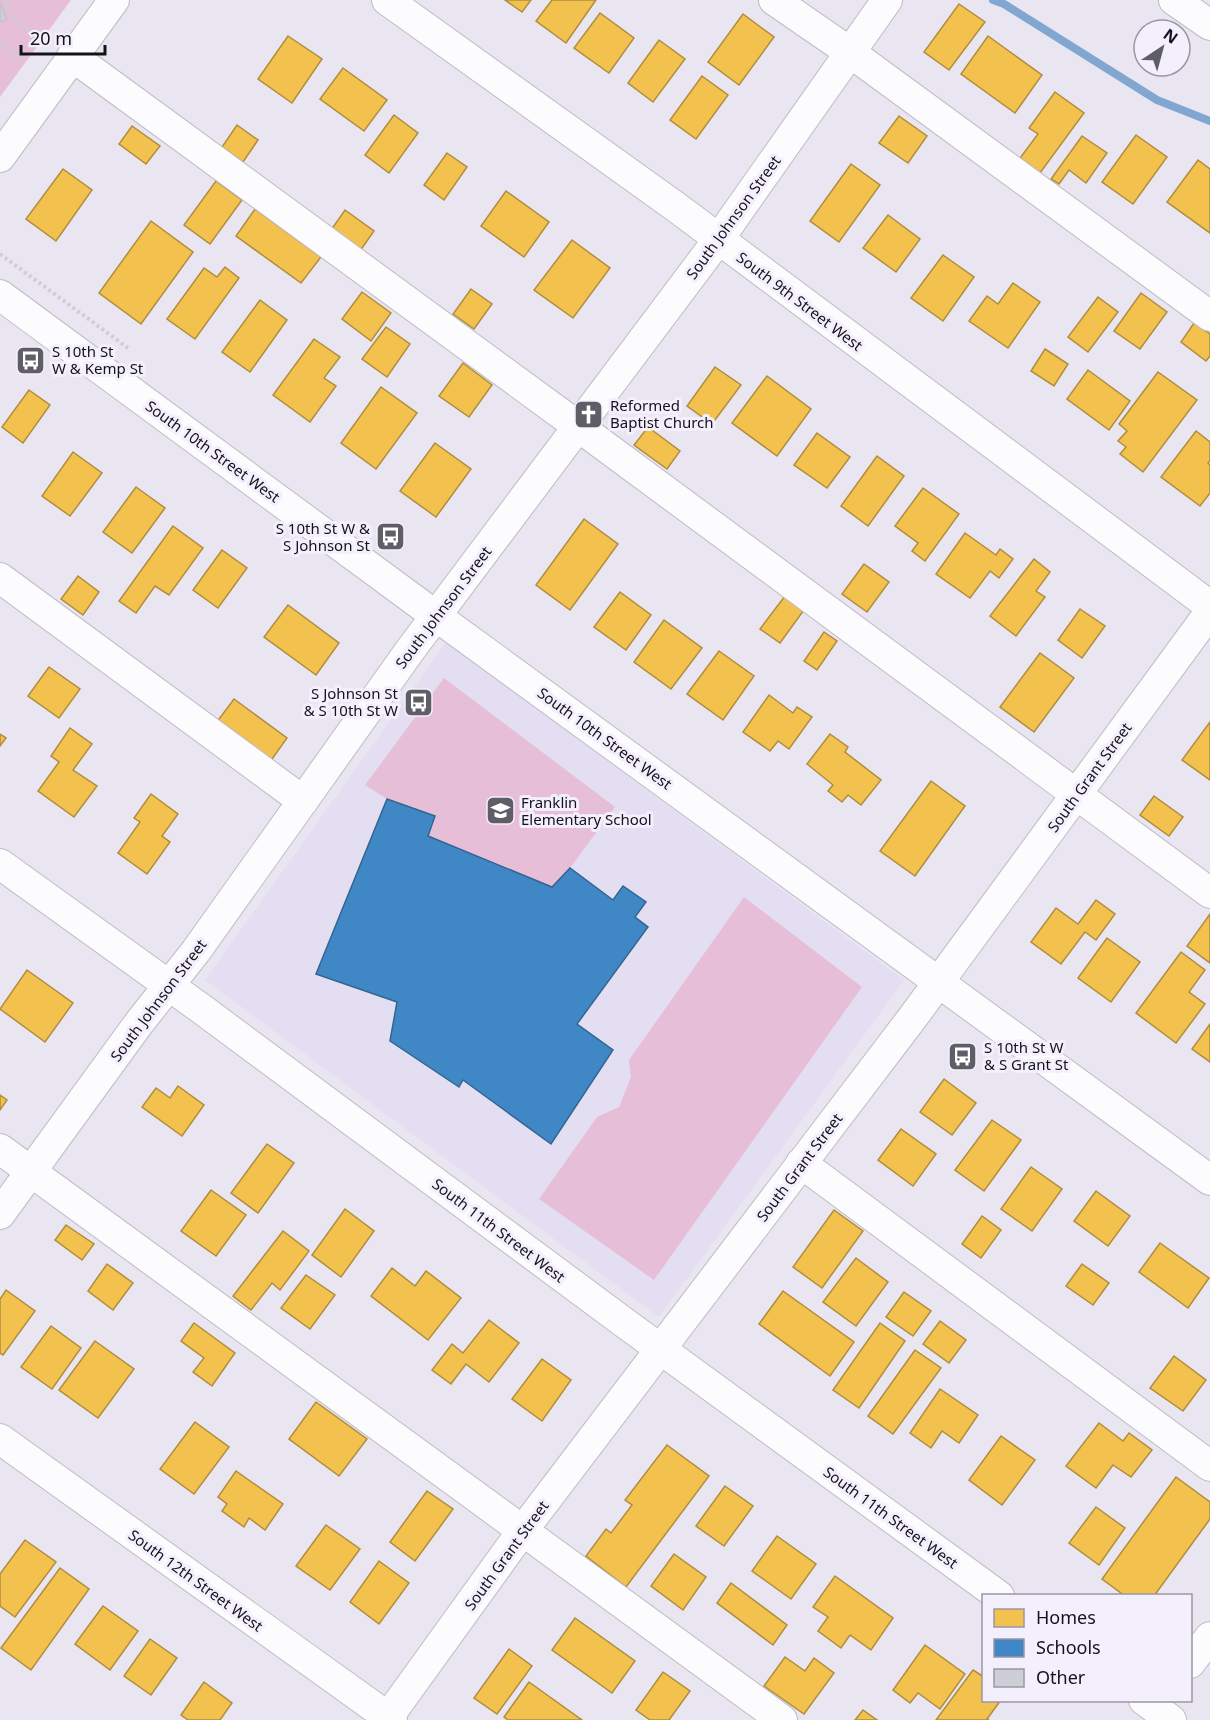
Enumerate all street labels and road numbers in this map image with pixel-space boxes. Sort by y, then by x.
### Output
street label: South Johnson Street [681,151,785,283]
street label: South 9th Street West [733,247,868,355]
street label: South 10th Street West [142,395,285,507]
street label: South Johnson Street [390,541,496,672]
street label: South 10th Street West [534,682,677,794]
street label: South Grant Street [1042,718,1136,836]
street label: South Johnson Street [105,934,211,1065]
street label: South Grant Street [752,1108,847,1225]
street label: South 11th Street West [429,1173,570,1287]
street label: South 11th Street West [820,1461,963,1573]
street label: South Grant Street [459,1496,553,1614]
street label: South 12th Street West [125,1524,268,1636]

